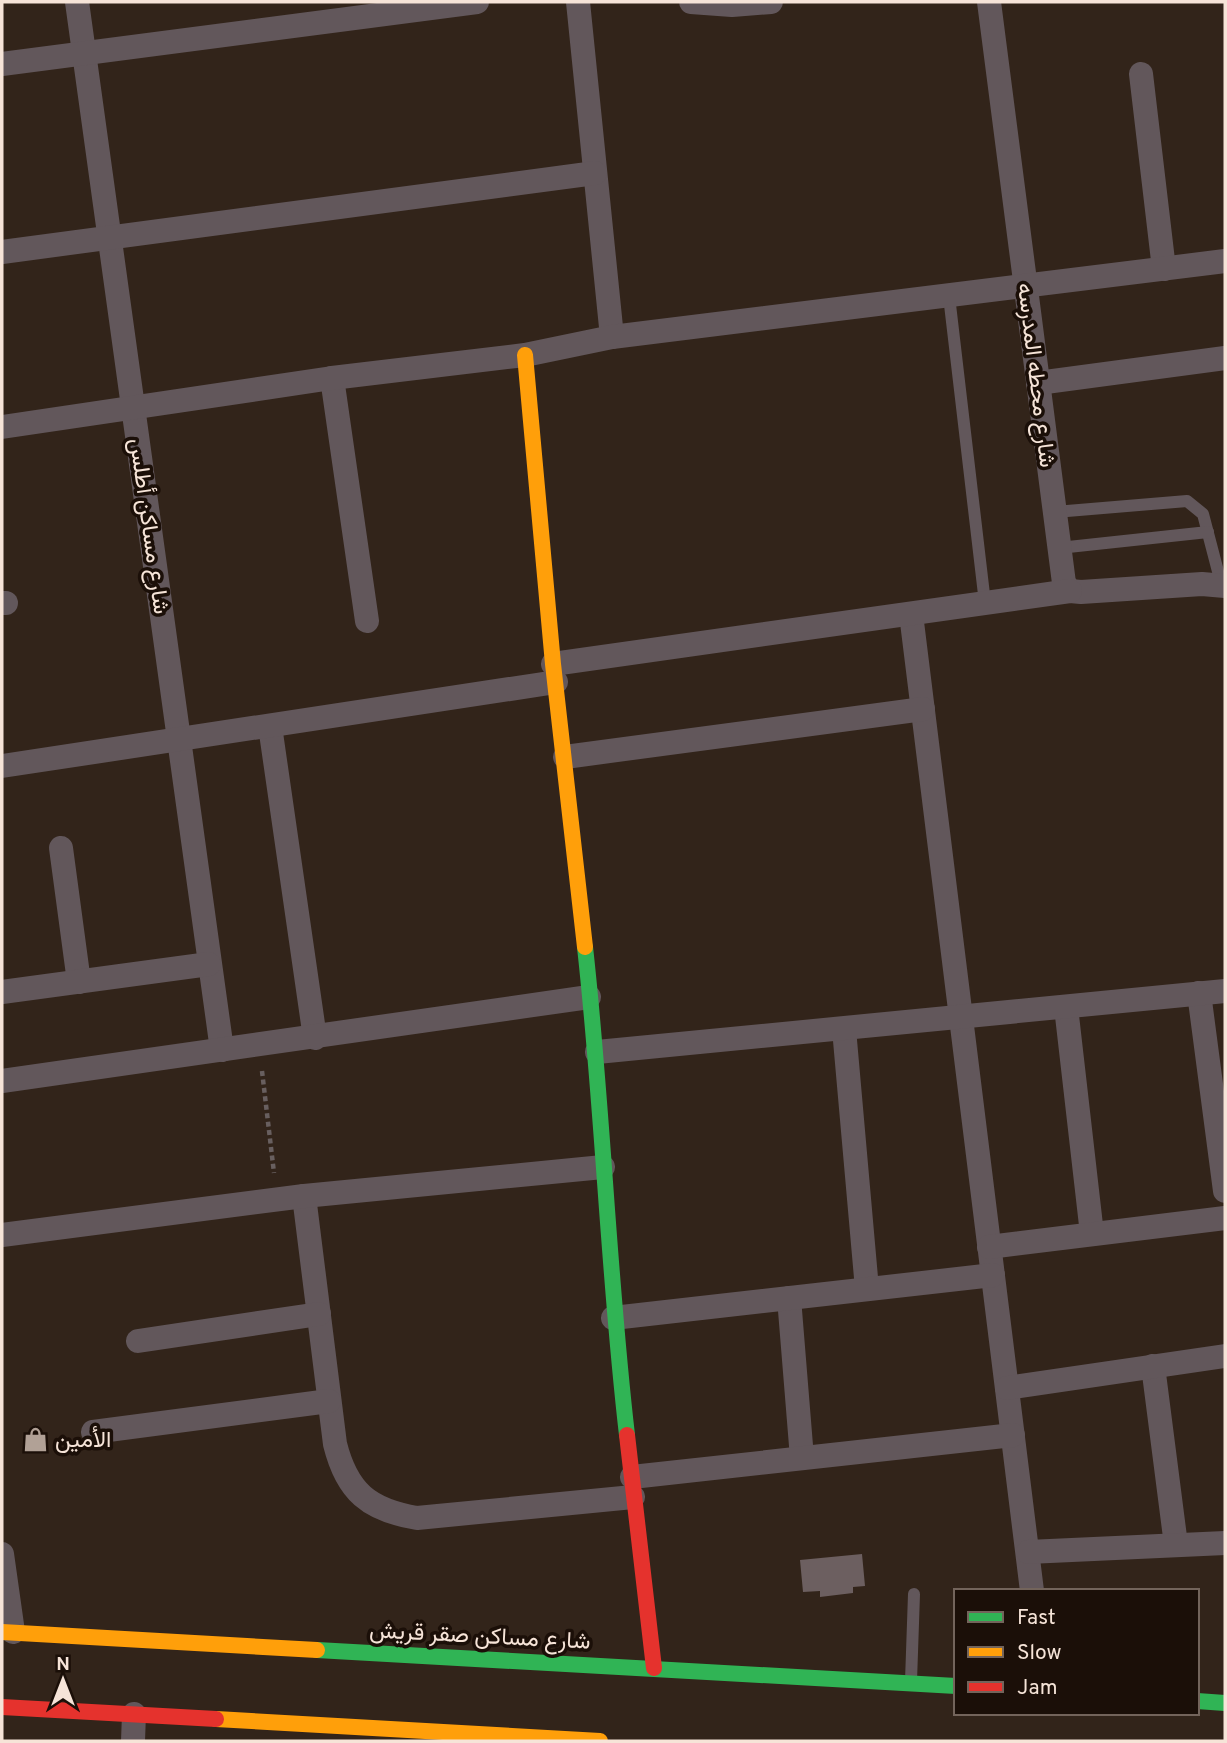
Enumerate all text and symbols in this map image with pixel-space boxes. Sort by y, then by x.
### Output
street label: شارع محطه المدرسه [1009,281,1060,469]
street label: شارع مساكن أطلس [121,436,174,616]
shop icon: الأمين [21,1425,49,1453]
place label: الأمين [55,1426,111,1456]
legend [954,1589,1199,1715]
text: Fast [1017,1605,1056,1632]
street label: شارع مساكن صقر قريش [368,1617,591,1658]
text: Slow [1017,1640,1062,1667]
north arrow [28,1645,98,1715]
text: N [56,1653,70,1677]
text: Jam [1017,1675,1058,1702]

